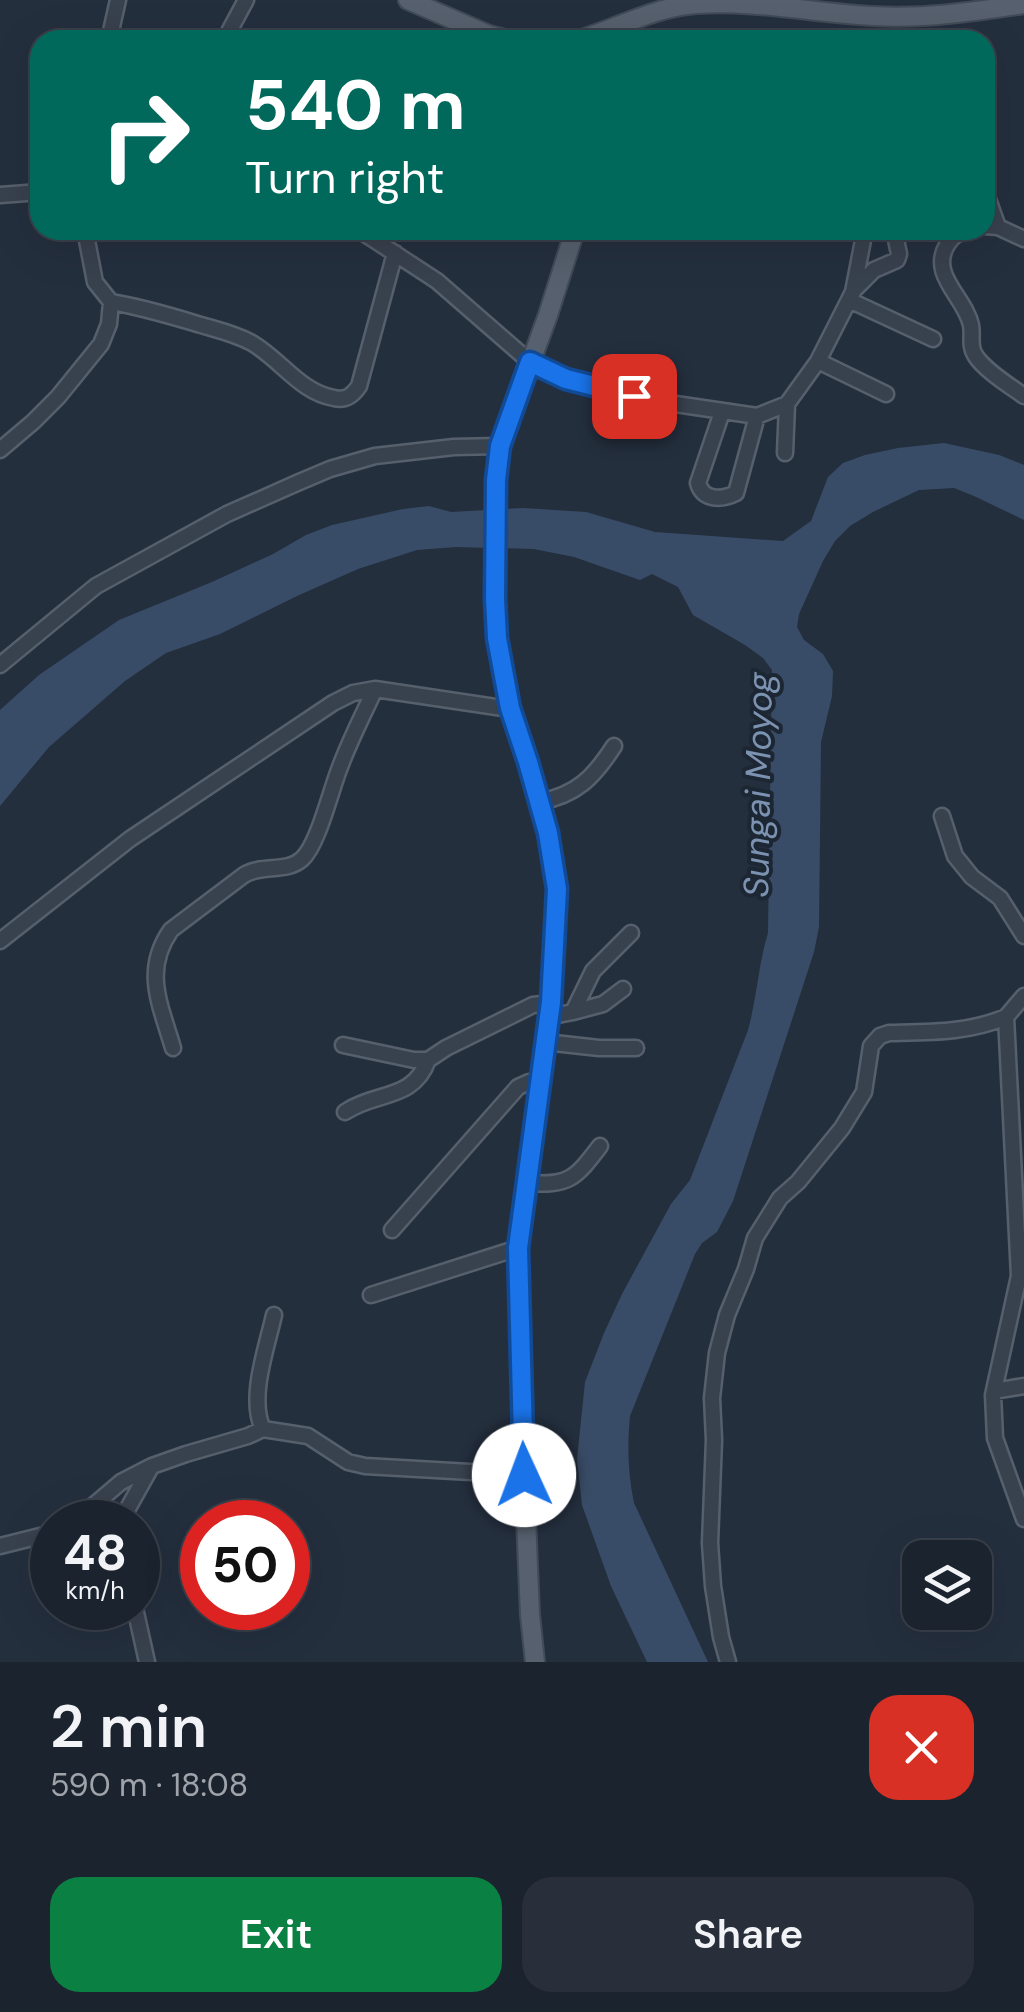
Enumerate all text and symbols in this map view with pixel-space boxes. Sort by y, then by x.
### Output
text: 540 m [245,60,466,151]
icon: right [80,70,210,200]
text: Turn right [245,148,444,207]
pin [592,354,677,439]
icon: arrive [607,369,662,424]
water label: Sungai Moyog [733,671,783,898]
position arrow [472,1423,576,1527]
speed limit sign: 50 [180,1500,310,1630]
text: 48 [63,1520,127,1586]
map controls [902,1540,992,1630]
button: layers [902,1540,992,1630]
text: km/h [65,1574,125,1607]
text: 2 min [50,1687,207,1766]
button: close [869,1695,974,1800]
text: 590 m · 18:08 [50,1764,248,1806]
button: Exit [50,1877,502,1992]
button: Share [522,1877,974,1992]

